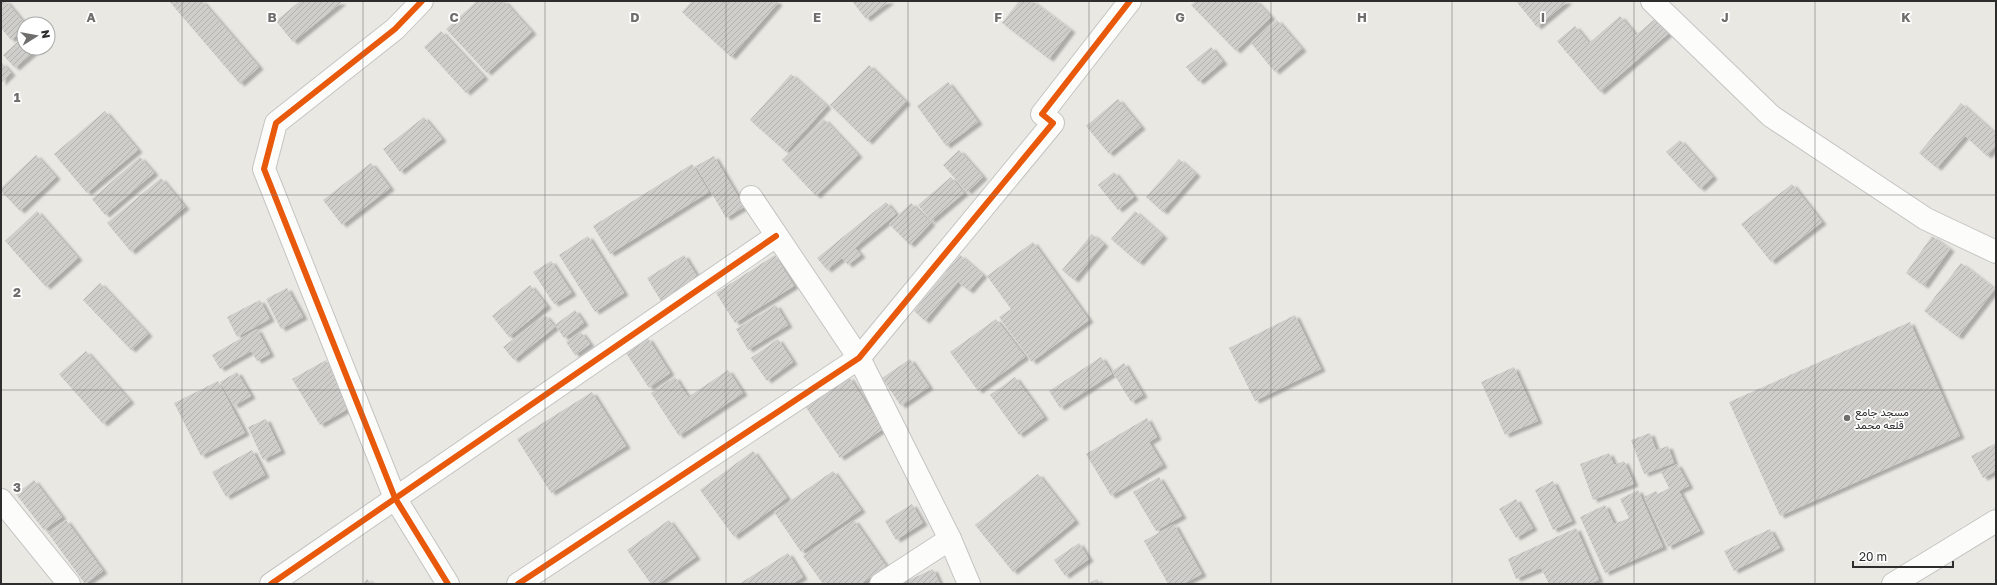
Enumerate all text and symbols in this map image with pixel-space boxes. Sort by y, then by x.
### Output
text: A [86,9,96,25]
text: B [267,9,277,25]
text: C [449,9,459,25]
text: D [630,9,640,25]
text: E [813,9,821,25]
text: F [994,9,1002,25]
text: G [1175,9,1185,25]
text: H [1357,9,1367,25]
text: I [1541,9,1545,25]
text: J [1721,9,1729,25]
text: K [1901,9,1911,25]
north arrow [16,16,56,56]
text: N [39,29,53,39]
text: 1 [14,89,21,105]
text: 2 [13,284,21,300]
place label: مسجد جامع قلعه محمد [1855,405,1909,431]
marker: مسجد جامع قلعه محمد [1842,413,1852,423]
text: 3 [13,479,21,495]
scale bar [1853,543,1953,569]
text: 20 m [1859,549,1887,564]

